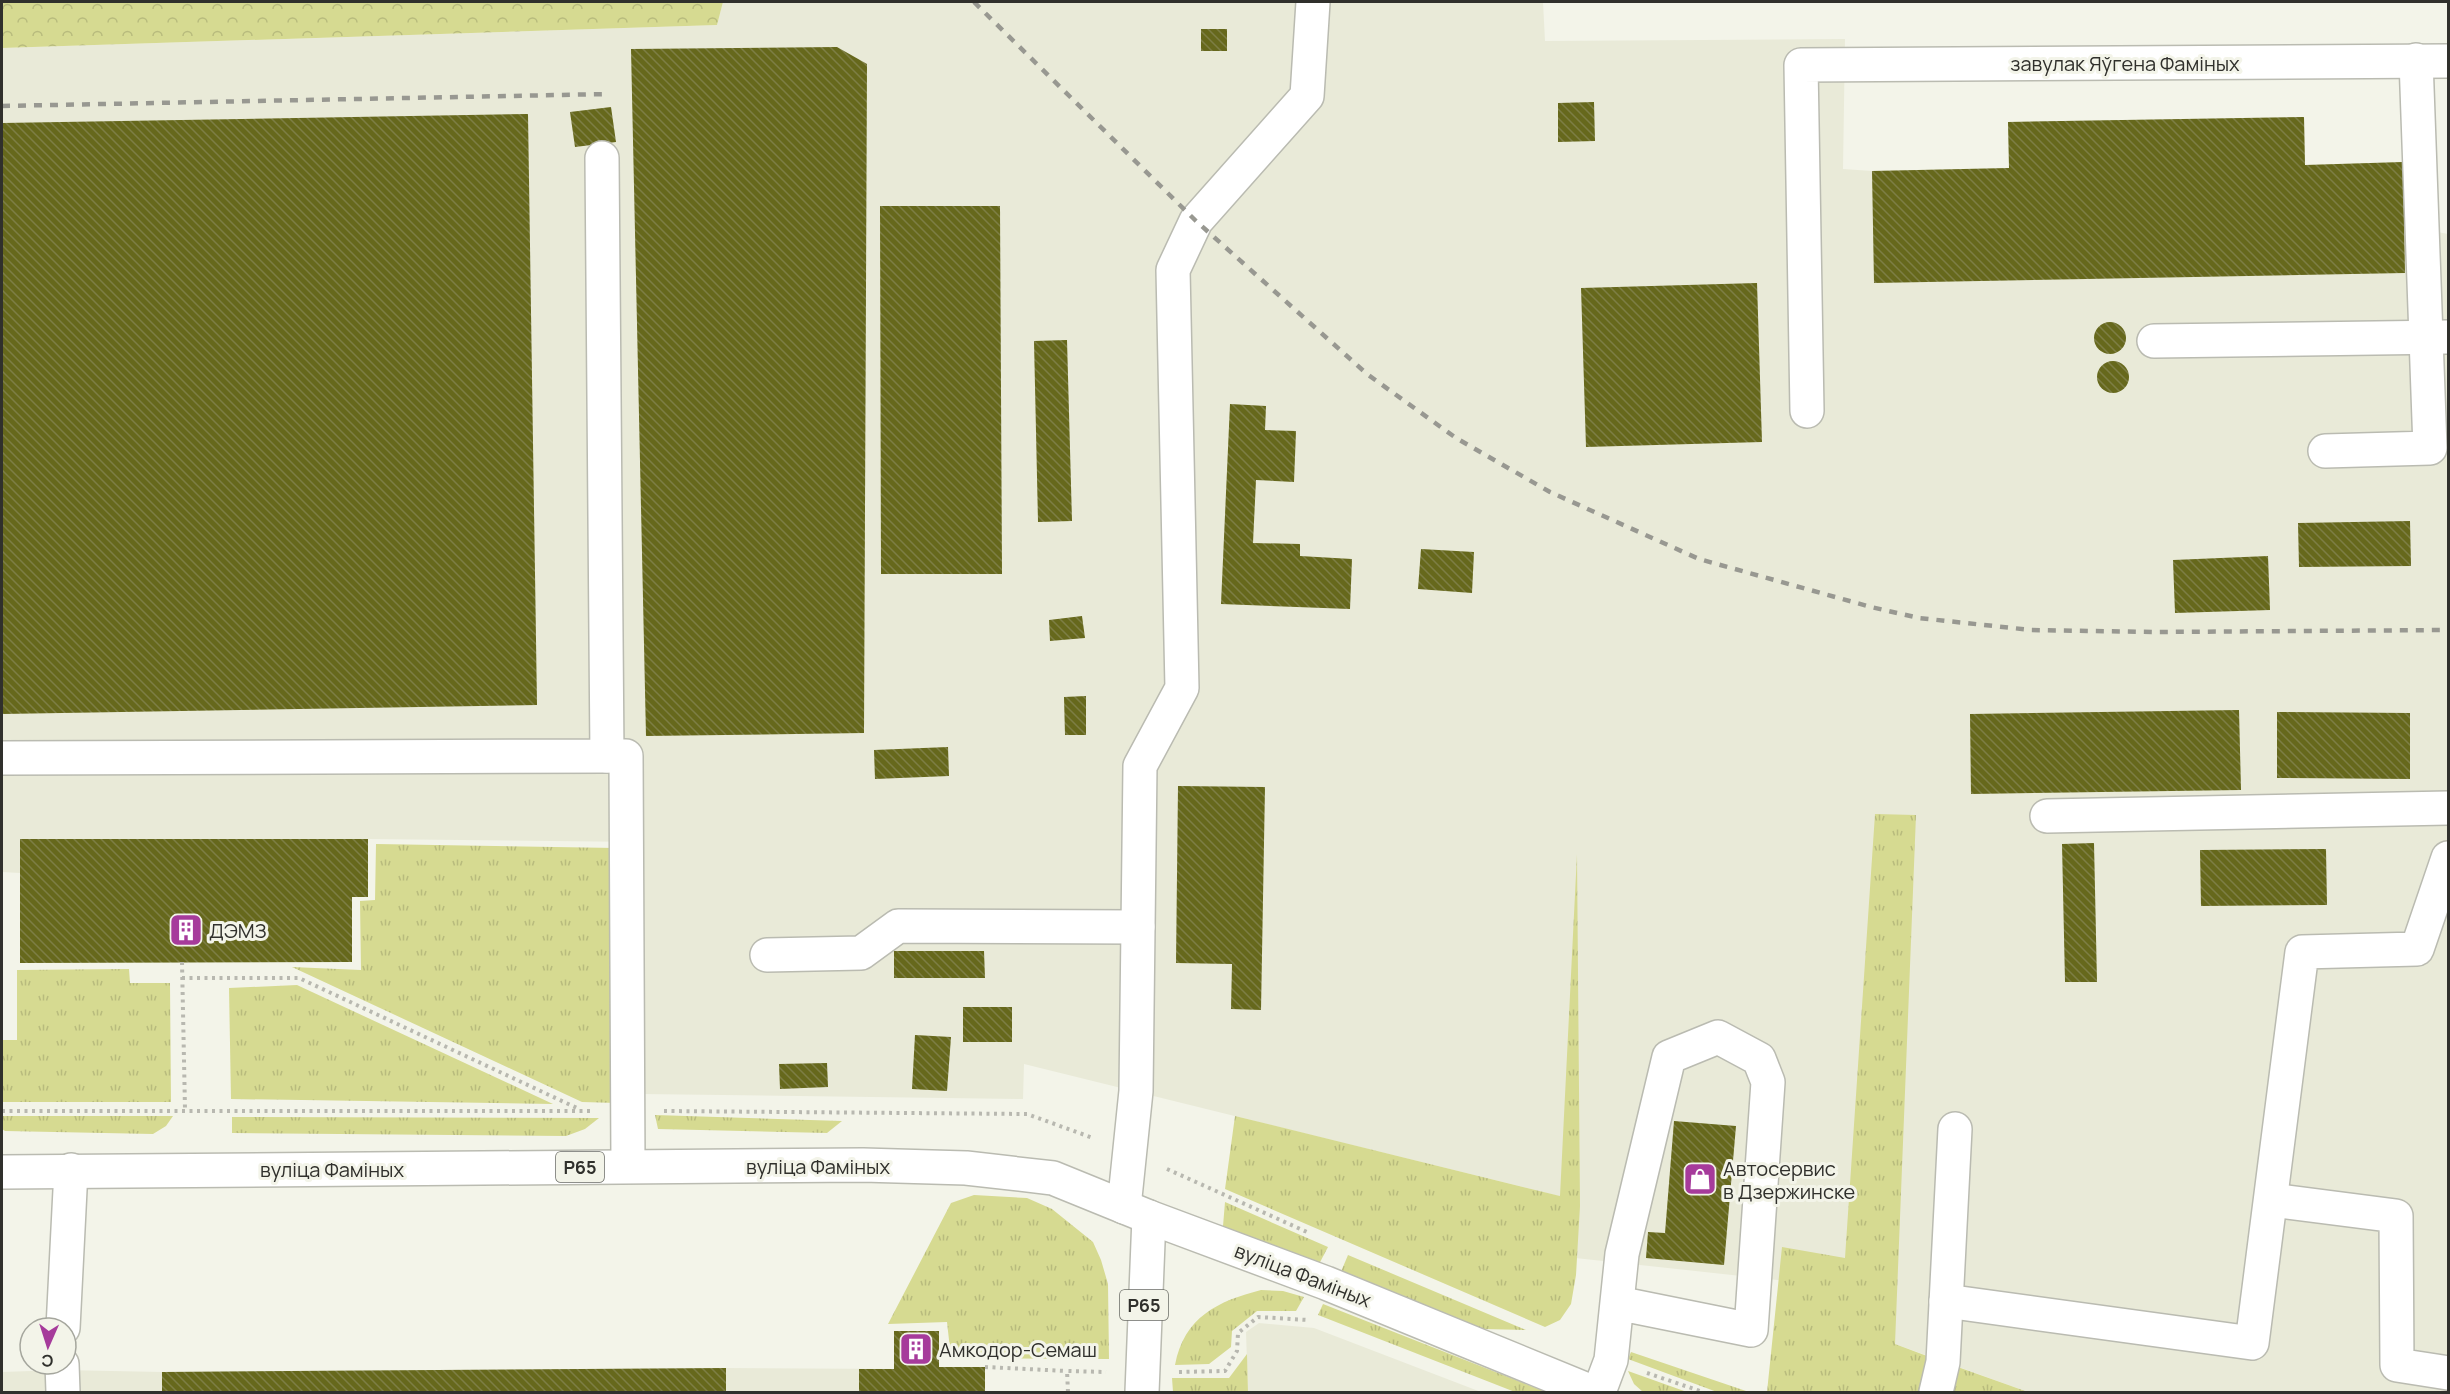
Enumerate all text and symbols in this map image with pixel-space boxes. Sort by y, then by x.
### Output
street label: завулак Яўгена Фаміных [2010,50,2240,77]
building icon: ДЭМЗ [168,912,204,948]
place label: ДЭМЗ [209,917,267,944]
road number: Р65 [556,1152,604,1182]
street label: вуліца Фаміных [746,1153,890,1180]
place label: Автосервис в Дзержинске [1723,1155,1855,1205]
street label: вуліца Фаміных [260,1156,404,1183]
shop icon: Автосервис в Дзержинске [1682,1161,1718,1197]
street label: вуліца Фаміных [1231,1237,1376,1314]
road number: Р65 [1120,1290,1168,1320]
north arrow [18,1316,78,1376]
building icon: Амкодор-Семаш [898,1331,934,1367]
place label: Амкодор-Семаш [939,1336,1097,1363]
text: С [41,1350,54,1372]

